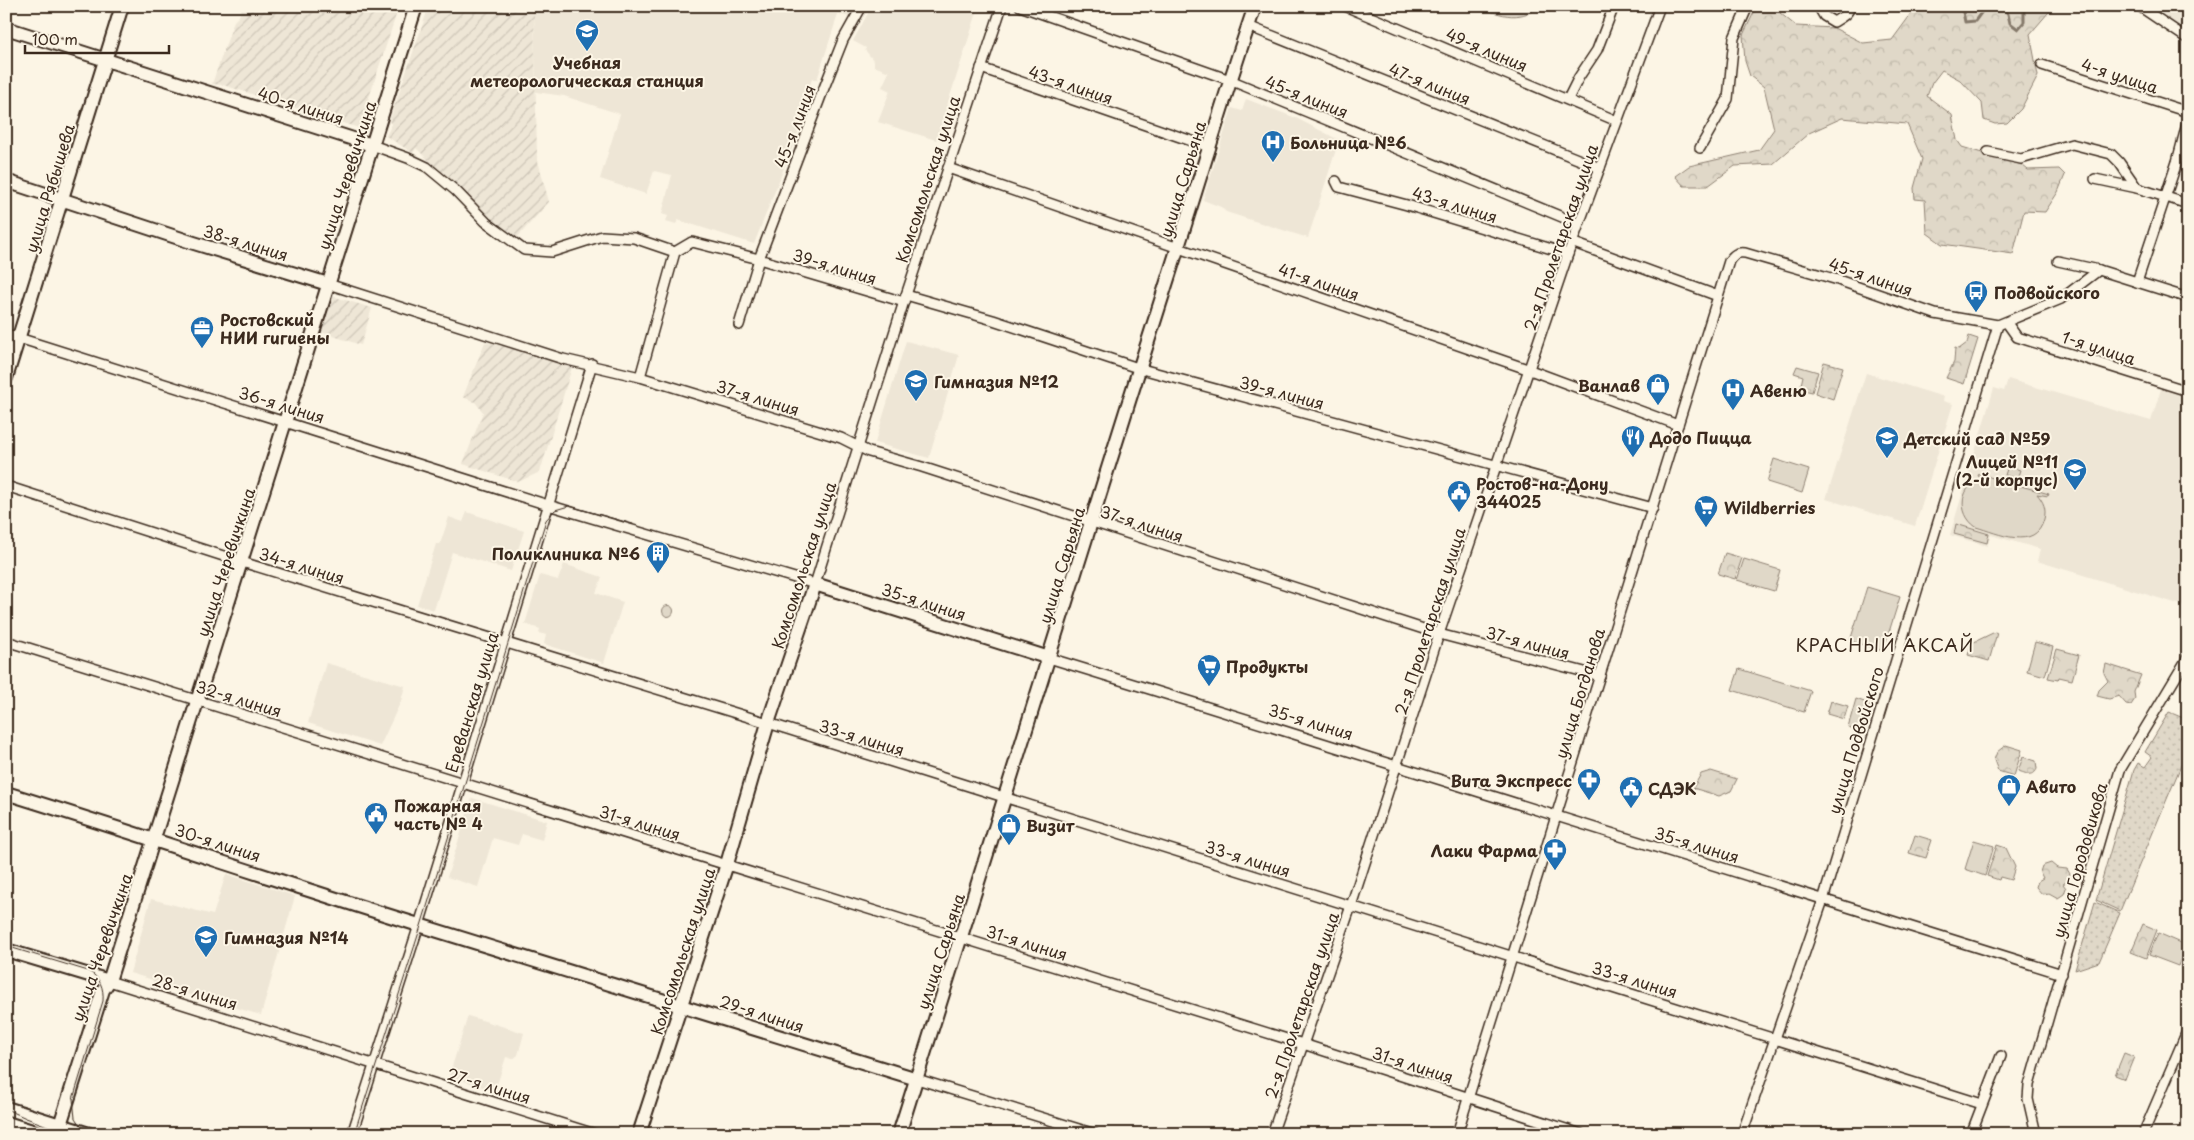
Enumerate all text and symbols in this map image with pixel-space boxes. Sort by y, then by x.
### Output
school or university icon: Учебная метеорологическая станция [574,18,600,52]
street label: 49-я линия [1442,21,1532,77]
scale bar [25,22,169,54]
text: 100 m [32,27,78,50]
place label: Учебная метеорологическая станция [470,50,704,92]
street label: 4-я улица [2078,51,2162,99]
street label: 47-я линия [1386,56,1474,110]
street label: 43-я линия [1026,58,1116,110]
street label: 45-я линия [1262,68,1352,124]
street label: 40-я линия [255,80,347,130]
street label: 45-я линия [767,81,821,171]
street label: Комсомольская улица [889,92,965,266]
street label: улица Черевичкина [311,97,381,253]
street label: улица Сарьяна [1153,118,1211,240]
street label: улица Рябышева [18,121,80,255]
hospital icon: Больница №6 [1260,129,1286,163]
place label: Больница №6 [1290,130,1407,154]
street label: 2-я Пролетарская улица [1517,140,1603,334]
street label: 43-я линия [1410,180,1500,228]
street label: 38-я линия [201,218,291,266]
street label: 39-я линия [790,242,880,290]
street label: 45-я линия [1826,250,1916,302]
street label: 41-я линия [1275,256,1363,306]
bus stop icon: Подвойского [1963,279,1989,313]
place label: Подвойского [1994,280,2100,304]
place label: Ростовский НИИ гигиены [220,307,330,349]
office icon: Ростовский НИИ гигиены [189,315,215,349]
street label: 1-я улица [2059,324,2139,370]
school or university icon: Гимназия №12 [903,368,929,402]
place label: Гимназия №12 [934,369,1059,393]
street label: 39-я линия [1237,369,1327,415]
shop icon: Ванлав [1645,372,1671,406]
street label: 37-я линия [713,373,803,421]
place label: Ванлав [1578,373,1640,397]
hospital icon: Авеню [1720,377,1746,411]
place label: Авеню [1750,378,1807,402]
street label: 36-я линия [236,380,328,428]
restaurant icon: Додо Пицца [1620,424,1646,458]
place label: Додо Пицца [1649,425,1752,449]
school or university icon: Детский сад №59 [1874,425,1900,459]
place label: Детский сад №59 [1903,426,2050,450]
place label: Лицей №11 (2-й корпус) [1955,449,2058,491]
school or university icon: Лицей №11 (2-й корпус) [2062,457,2088,491]
place label: Ростов-на-Дону 344025 [1476,471,1608,513]
street label: Комсомольская улица [765,478,841,652]
public building icon: Ростов-на-Дону 344025 [1446,479,1472,513]
street label: улица Черевичкина [190,484,260,640]
supermarket icon: Wildberries [1693,494,1719,528]
place label: Wildberries [1724,495,1816,519]
street label: 37-я линия [1098,498,1186,548]
street label: улица Сарьяна [1032,504,1090,626]
street label: 2-я Пролетарская улица [1387,524,1471,718]
building icon: Поликлиника №6 [645,540,671,574]
street label: 34-я линия [256,541,348,589]
place label: Поликлиника №6 [492,541,640,565]
street label: 35-я линия [879,576,969,626]
street label: 37-я линия [1483,619,1573,665]
street label: улица Богданова [1548,625,1610,761]
street label: Ереванская улица [438,629,504,775]
district label: КРАСНЫЙ АКСАЙ [1796,631,1974,658]
supermarket icon: Продукты [1196,653,1222,687]
place label: Продукты [1226,654,1309,678]
street label: улица Подвойского [1821,663,1889,817]
street label: 32-я линия [193,674,285,722]
street label: 35-я линия [1266,697,1356,745]
street label: 33-я линия [816,713,908,761]
pharmacy icon: Вита Экспресс [1576,767,1602,801]
place label: Вита Экспресс [1450,768,1572,792]
shop icon: Авито [1996,773,2022,807]
place label: Авито [2026,774,2076,798]
public building icon: СДЭК [1618,775,1644,809]
place label: СДЭК [1648,776,1696,800]
street label: улица Городовикова [2045,779,2113,941]
place label: Пожарная часть № 4 [394,793,483,835]
street label: 31-я линия [596,798,684,846]
public building icon: Пожарная часть № 4 [363,801,389,835]
shop icon: Визит [996,812,1022,846]
place label: Визит [1026,813,1075,837]
street label: 30-я линия [172,817,264,867]
street label: 35-я линия [1652,820,1742,868]
street label: 33-я линия [1202,834,1294,882]
pharmacy icon: Лаки Фарма [1542,837,1568,871]
place label: Лаки Фарма [1431,838,1538,862]
street label: Комсомольская улица [644,864,720,1038]
street label: улица Черевичкина [64,870,138,1024]
street label: улица Сарьяна [910,890,970,1012]
street label: 2-я Пролетарская улица [1258,908,1344,1102]
street label: 31-я линия [983,918,1071,966]
school or university icon: Гимназия №14 [193,924,219,958]
place label: Гимназия №14 [224,925,348,949]
street label: 33-я линия [1589,955,1681,1003]
street label: 28-я линия [149,967,241,1015]
street label: 29-я линия [717,988,807,1038]
street label: 31-я линия [1369,1040,1457,1088]
street label: 27-я линия [444,1061,534,1109]

